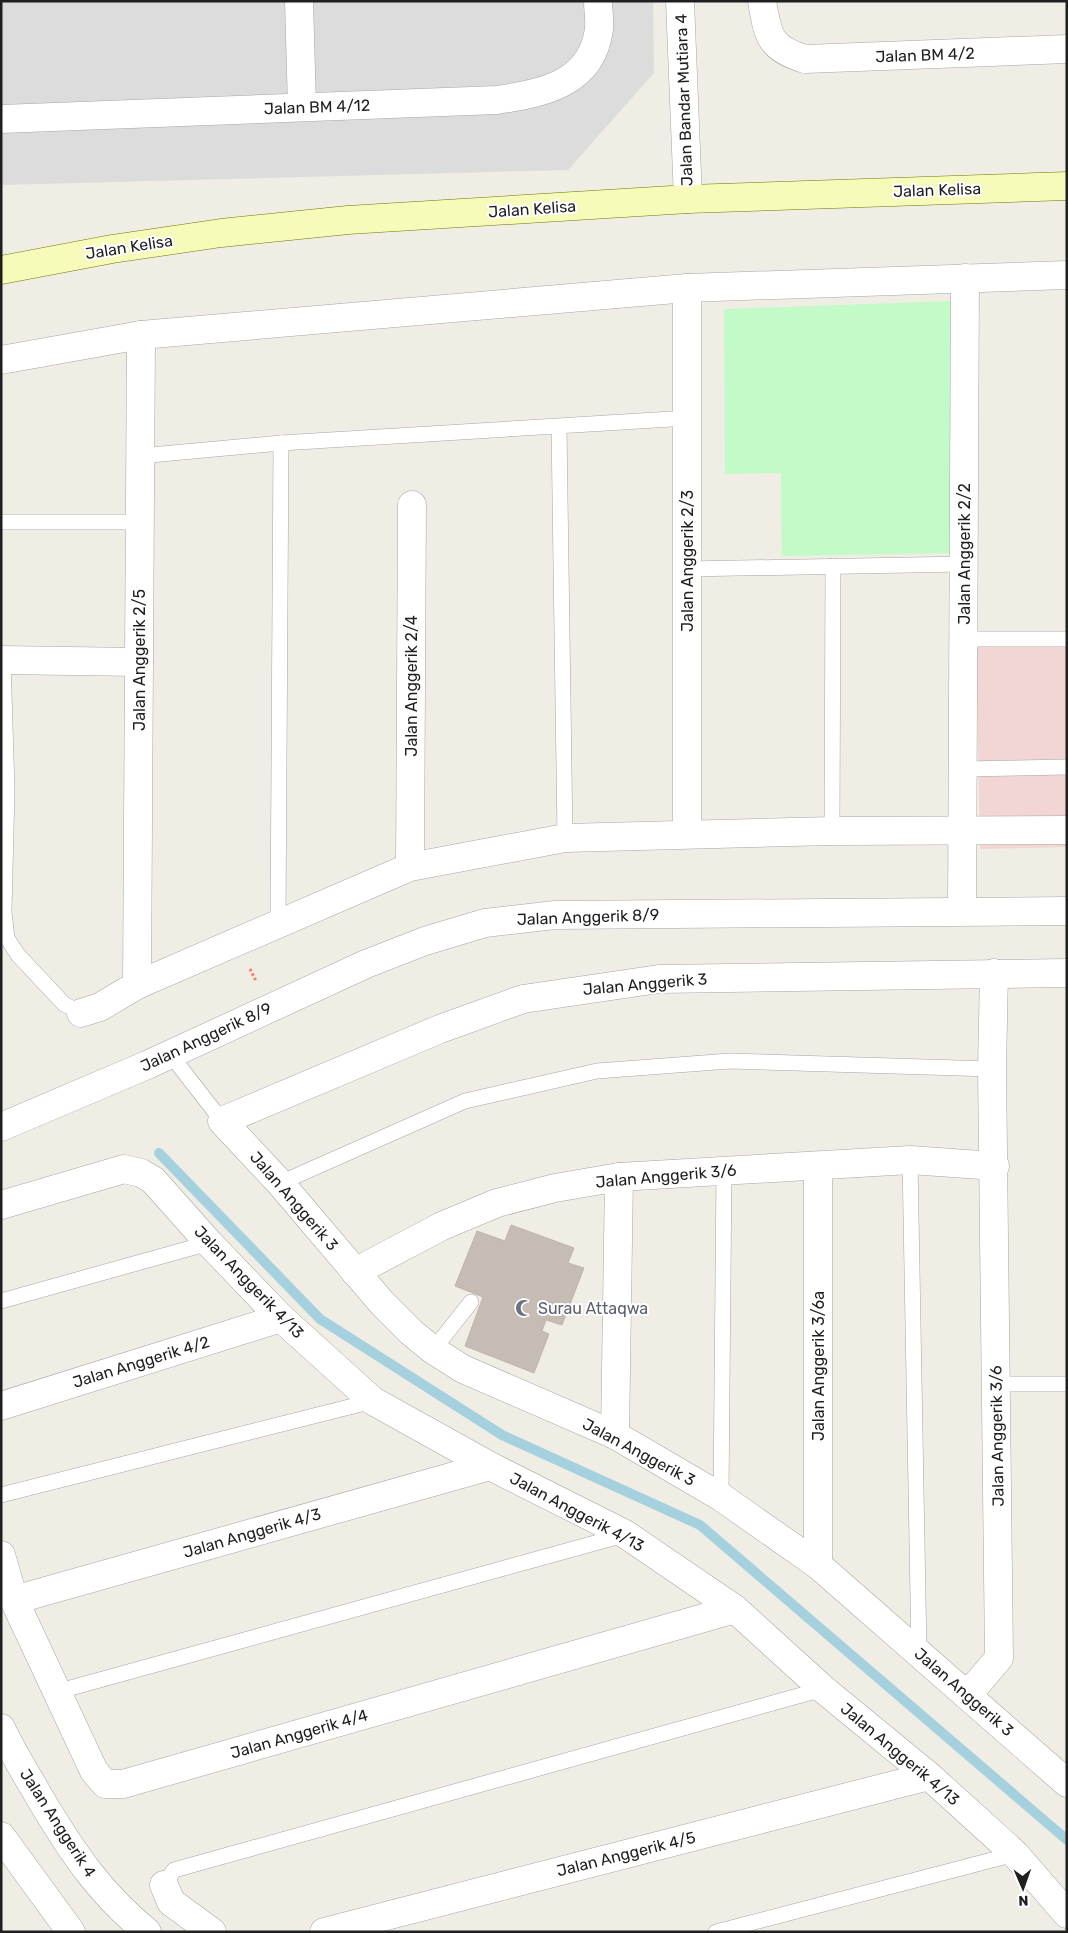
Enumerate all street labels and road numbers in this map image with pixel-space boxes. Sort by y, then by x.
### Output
street label: Jalan Bandar Mutiara 4 [671,13,697,186]
street label: Jalan BM 4/2 [875,44,975,66]
street label: Jalan BM 4/12 [264,96,370,118]
street label: Jalan Kelisa [893,179,981,201]
street label: Jalan Kelisa [487,196,577,222]
street label: Jalan Kelisa [84,231,174,263]
street label: Jalan Anggerik 2/2 [955,483,974,625]
street label: Jalan Anggerik 2/3 [678,490,697,632]
street label: Jalan Anggerik 2/5 [130,589,149,731]
street label: Jalan Anggerik 2/4 [402,615,421,757]
street label: Jalan Anggerik 8/9 [516,905,660,929]
street label: Jalan Anggerik 3 [582,969,708,999]
street label: Jalan Anggerik 8/9 [137,998,275,1076]
street label: Jalan Anggerik 3 [246,1148,342,1254]
street label: Jalan Anggerik 3/6 [595,1160,738,1192]
street label: Jalan Anggerik 4/13 [190,1222,308,1342]
street label: Jalan Anggerik 3/6a [809,1291,828,1441]
street label: Jalan Anggerik 4/2 [70,1332,212,1392]
street label: Jalan Anggerik 3/6 [986,1365,1008,1507]
street label: Jalan Anggerik 3 [579,1414,699,1490]
street label: Jalan Anggerik 4/13 [507,1469,647,1555]
street label: Jalan Anggerik 4/3 [181,1504,323,1562]
street label: Jalan Anggerik 3 [911,1644,1017,1740]
street label: Jalan Anggerik 4/13 [837,1699,963,1809]
street label: Jalan Anggerik 4/4 [228,1705,370,1763]
street label: Jalan Anggerik 4 [16,1765,100,1881]
street label: Jalan Anggerik 4/5 [555,1828,697,1880]

